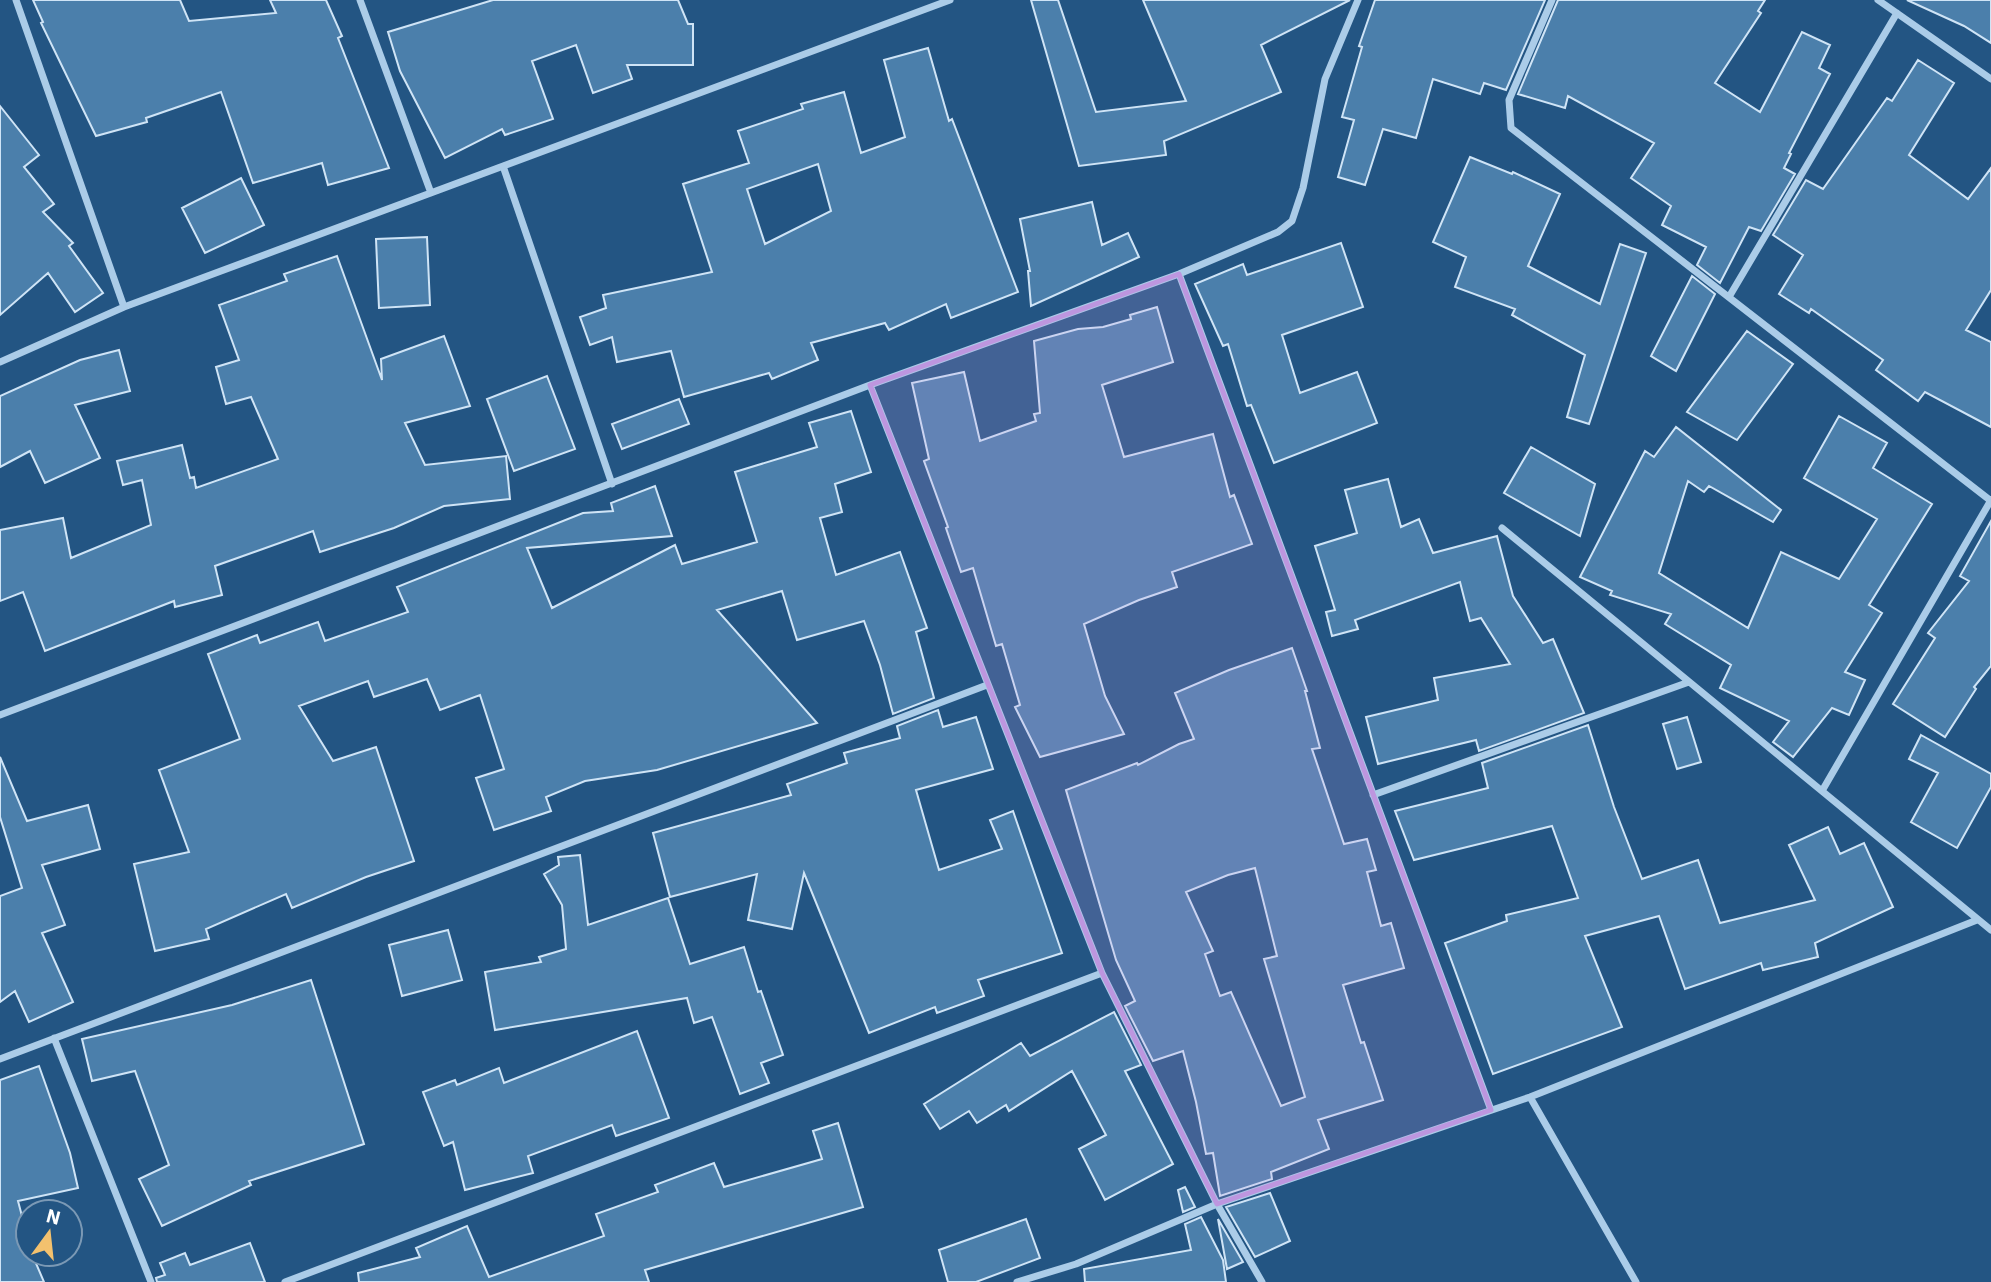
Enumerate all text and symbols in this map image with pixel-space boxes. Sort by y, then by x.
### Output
north arrow [14,1198,84,1268]
text: N [44,1203,63,1230]

